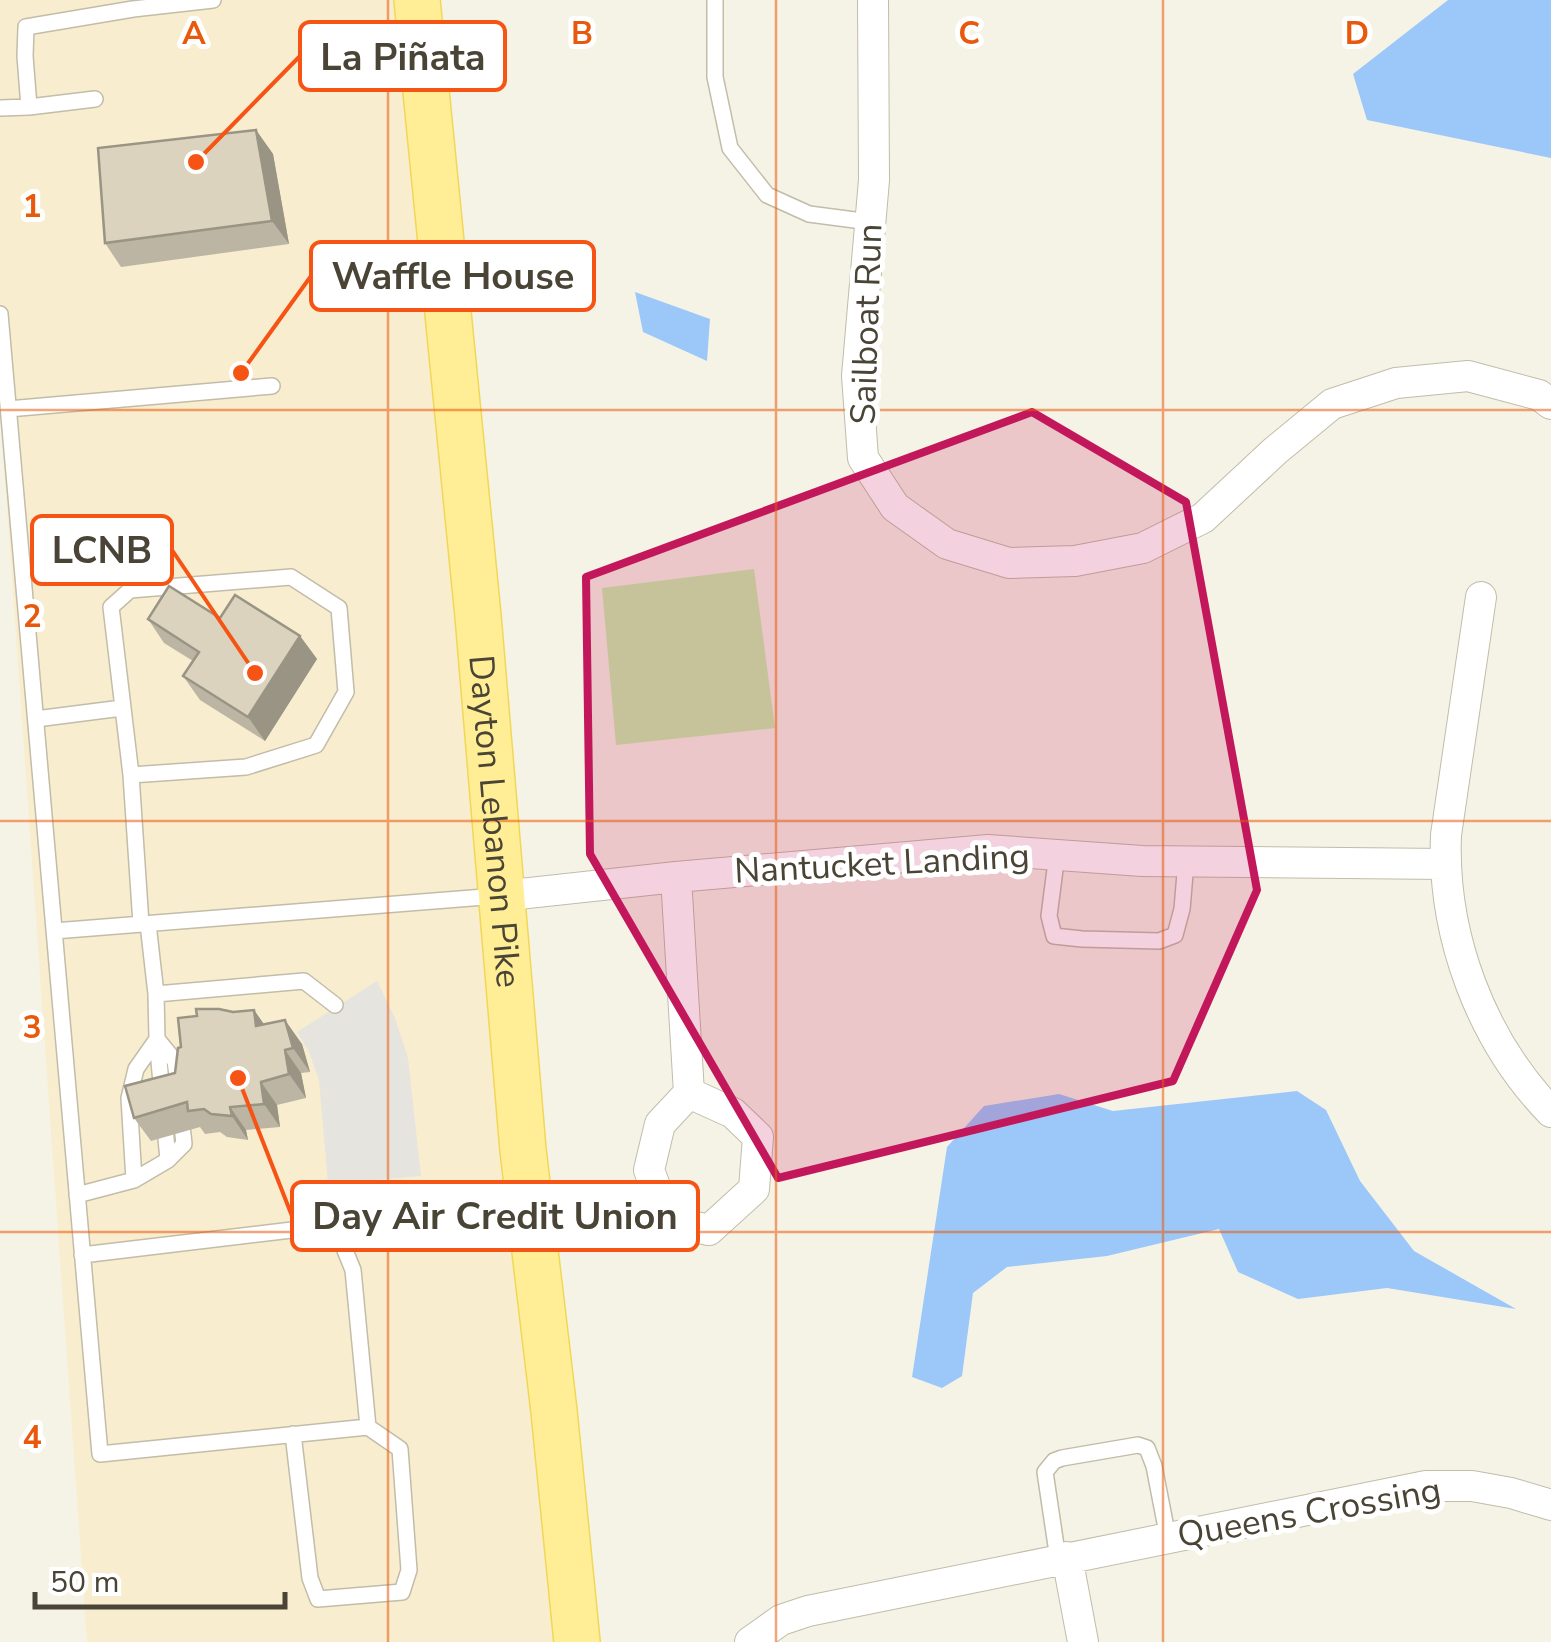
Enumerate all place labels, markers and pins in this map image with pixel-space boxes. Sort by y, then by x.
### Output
callout: La Piñata [300,22,505,90]
callout: Waffle House [311,242,594,310]
callout: LCNB [32,516,172,584]
callout: Day Air Credit Union [292,1182,698,1250]

